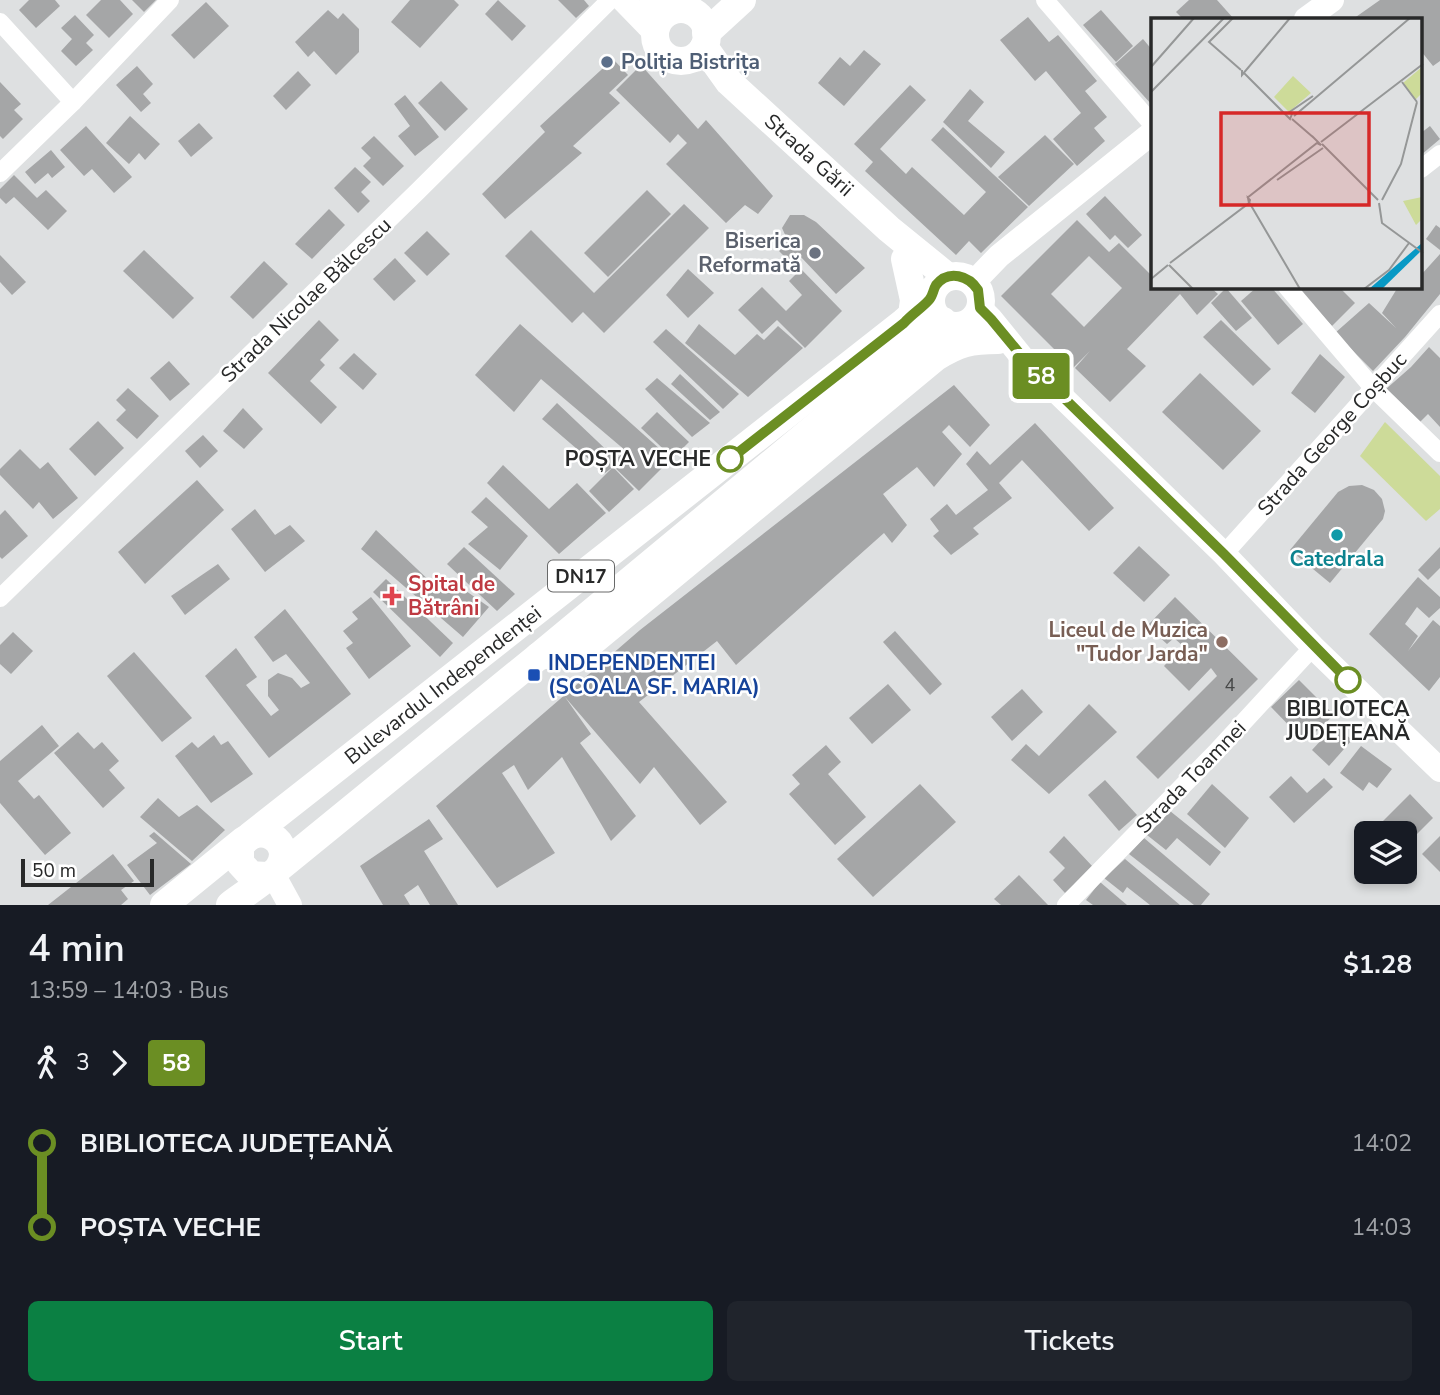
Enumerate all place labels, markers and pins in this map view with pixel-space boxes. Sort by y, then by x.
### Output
place label: Poliția Bistrița [621,48,760,76]
marker: Poliția Bistrița [599,54,615,70]
place label: Biserica Reformată [698,227,801,279]
marker: Biserica Reformată [807,245,823,261]
place label: POȘTA VECHE [565,445,711,473]
marker: POȘTA VECHE [717,446,743,472]
marker: Catedrala [1329,527,1345,543]
place label: Catedrala [1289,545,1385,573]
place label: Spital de Bătrâni [408,570,495,622]
marker: Spital de Bătrâni [382,586,402,606]
place label: Liceul de Muzica "Tudor Jarda" [1049,616,1208,668]
marker: Liceul de Muzica "Tudor Jarda" [1214,634,1230,650]
place label: INDEPENDENTEI (SCOALA SF. MARIA) [548,649,760,701]
marker: INDEPENDENTEI (SCOALA SF. MARIA) [526,667,542,683]
marker: BIBLIOTECA JUDEȚEANĂ [1335,667,1361,693]
place label: BIBLIOTECA JUDEȚEANĂ [1285,695,1410,747]

